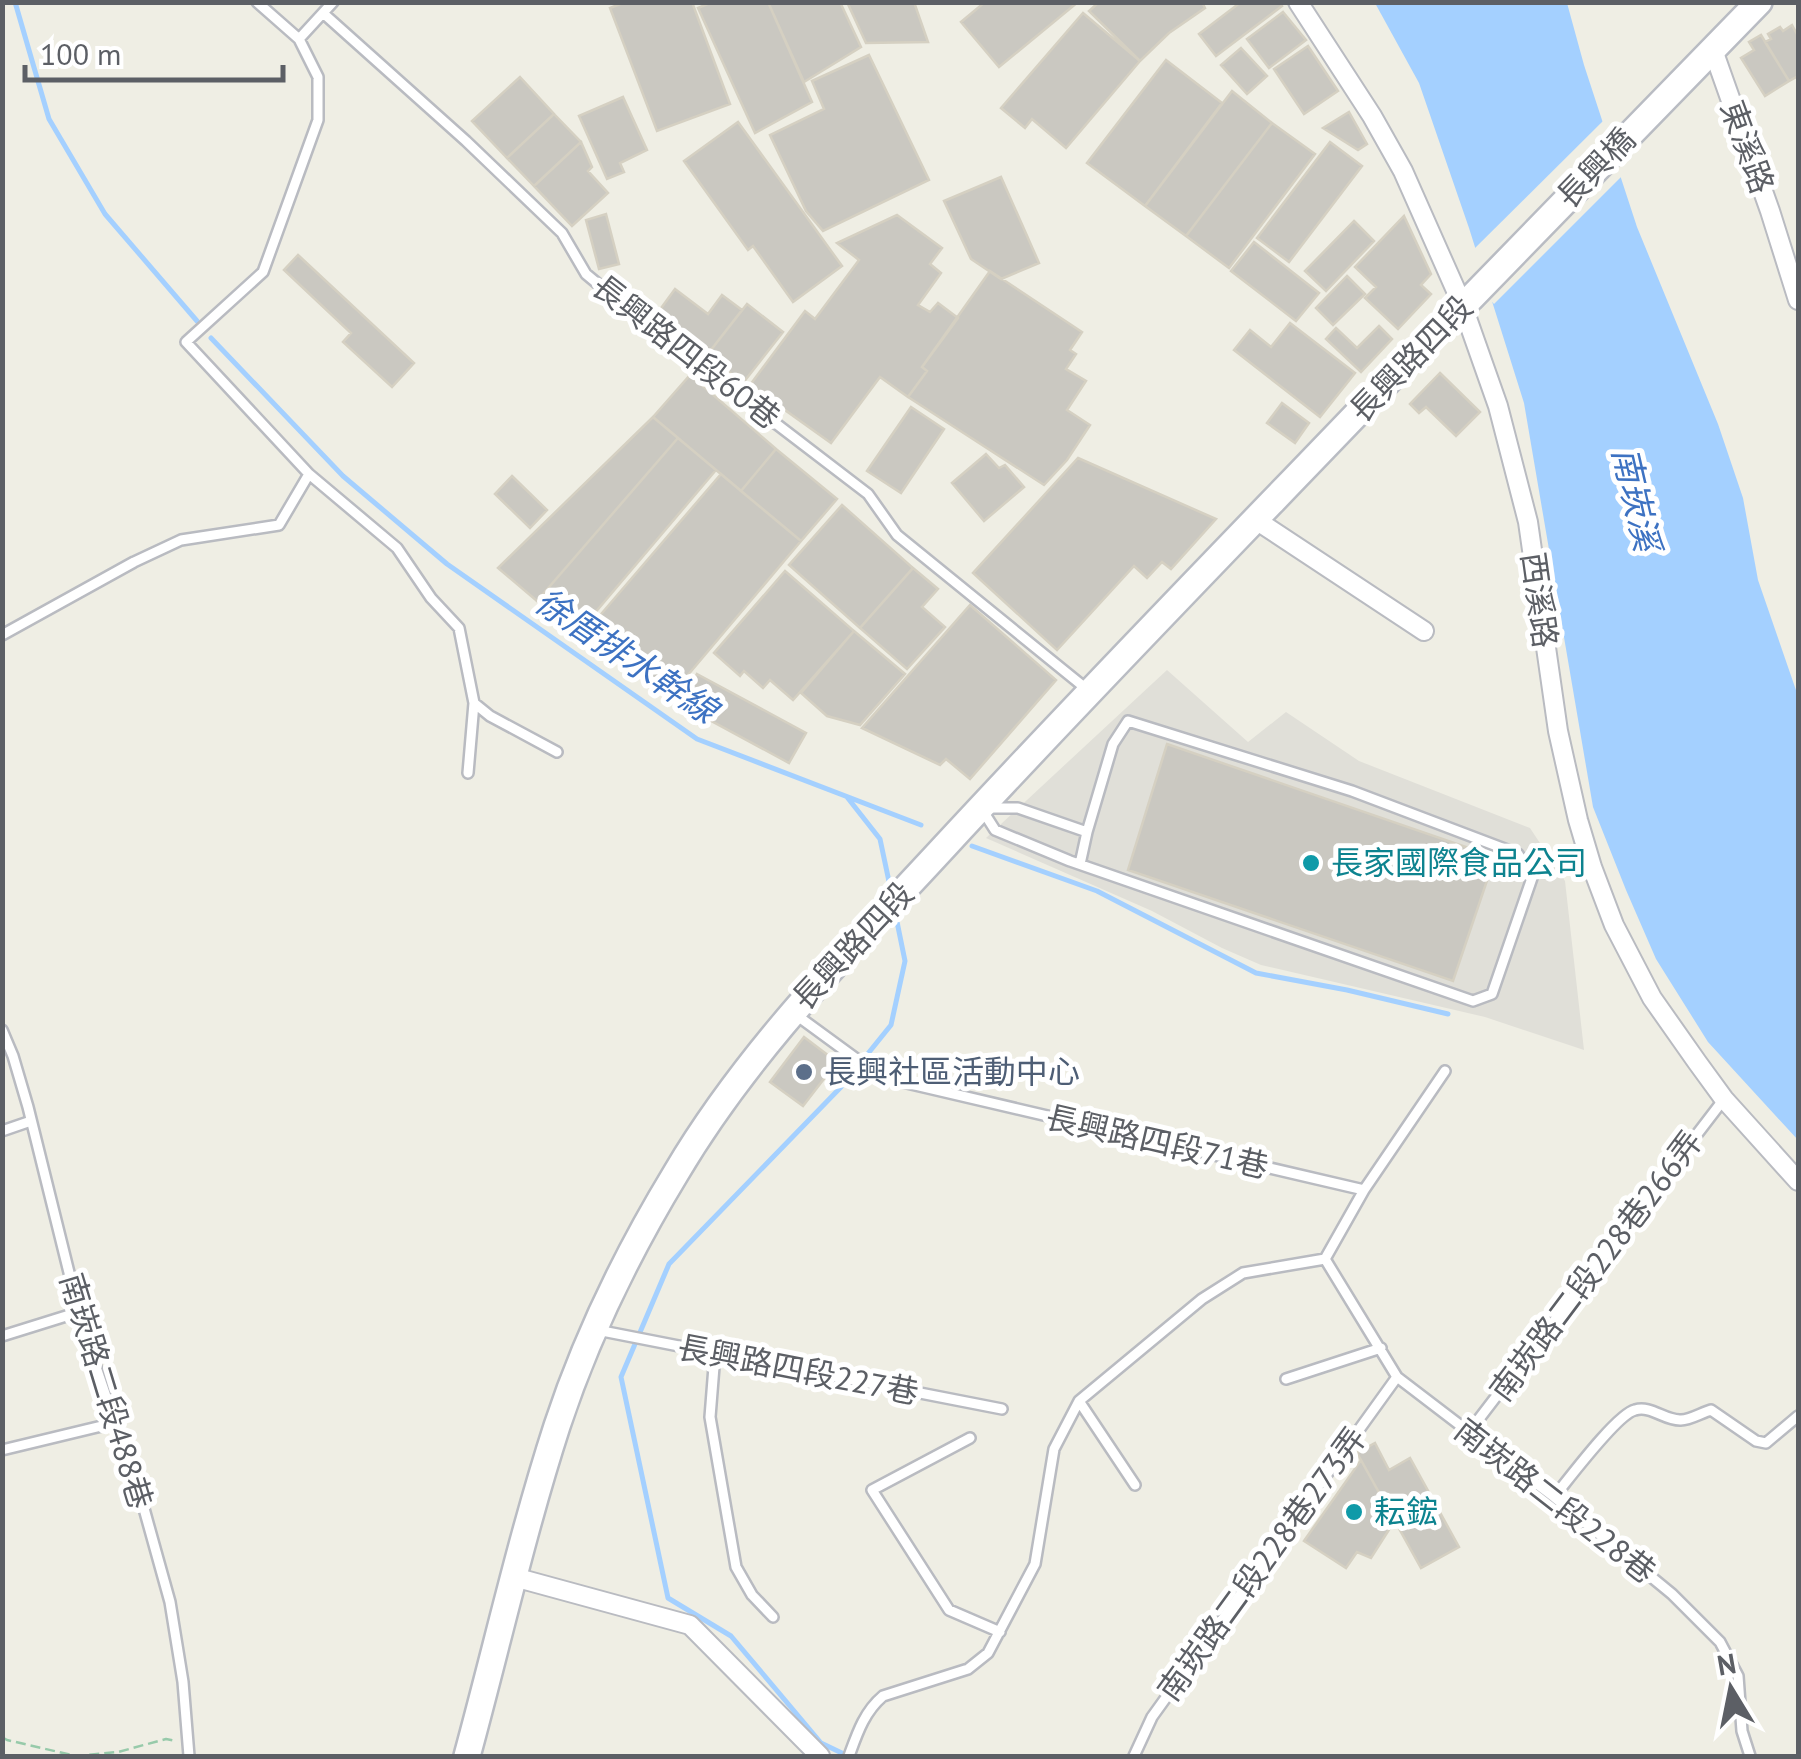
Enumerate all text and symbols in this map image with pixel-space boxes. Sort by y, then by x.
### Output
scale bar [25,20,282,82]
text: 100 m [40,34,121,73]
street label: 東溪路 [1712,94,1784,199]
street label: 長興橋 [1547,118,1644,216]
street label: 長興路四段60巷 [584,265,789,438]
street label: 長興路四段 [1340,286,1481,430]
water label: 南崁溪 [1603,442,1672,560]
street label: 西溪路 [1513,549,1567,650]
water label: 徐厝排水幹線 [527,577,730,735]
place label: 長家國際食品公司 [1331,841,1587,883]
marker: 長家國際食品公司 [1300,852,1322,874]
street label: 長興路四段 [782,872,922,1018]
place label: 長興社區活動中心 [824,1050,1080,1092]
marker: 長興社區活動中心 [793,1061,815,1083]
street label: 長興路四段71巷 [1042,1095,1272,1187]
street label: 南崁路二段228巷266弄 [1480,1122,1711,1409]
street label: 南崁路二段488巷 [51,1268,163,1514]
street label: 長興路四段227巷 [674,1325,922,1413]
street label: 南崁路二段228巷 [1446,1408,1665,1592]
street label: 南崁路二段228巷273弄 [1148,1418,1375,1709]
place label: 耘鋐 [1374,1490,1438,1532]
marker: 耘鋐 [1343,1501,1365,1523]
north arrow [1681,1639,1781,1739]
text: N [1714,1644,1739,1684]

